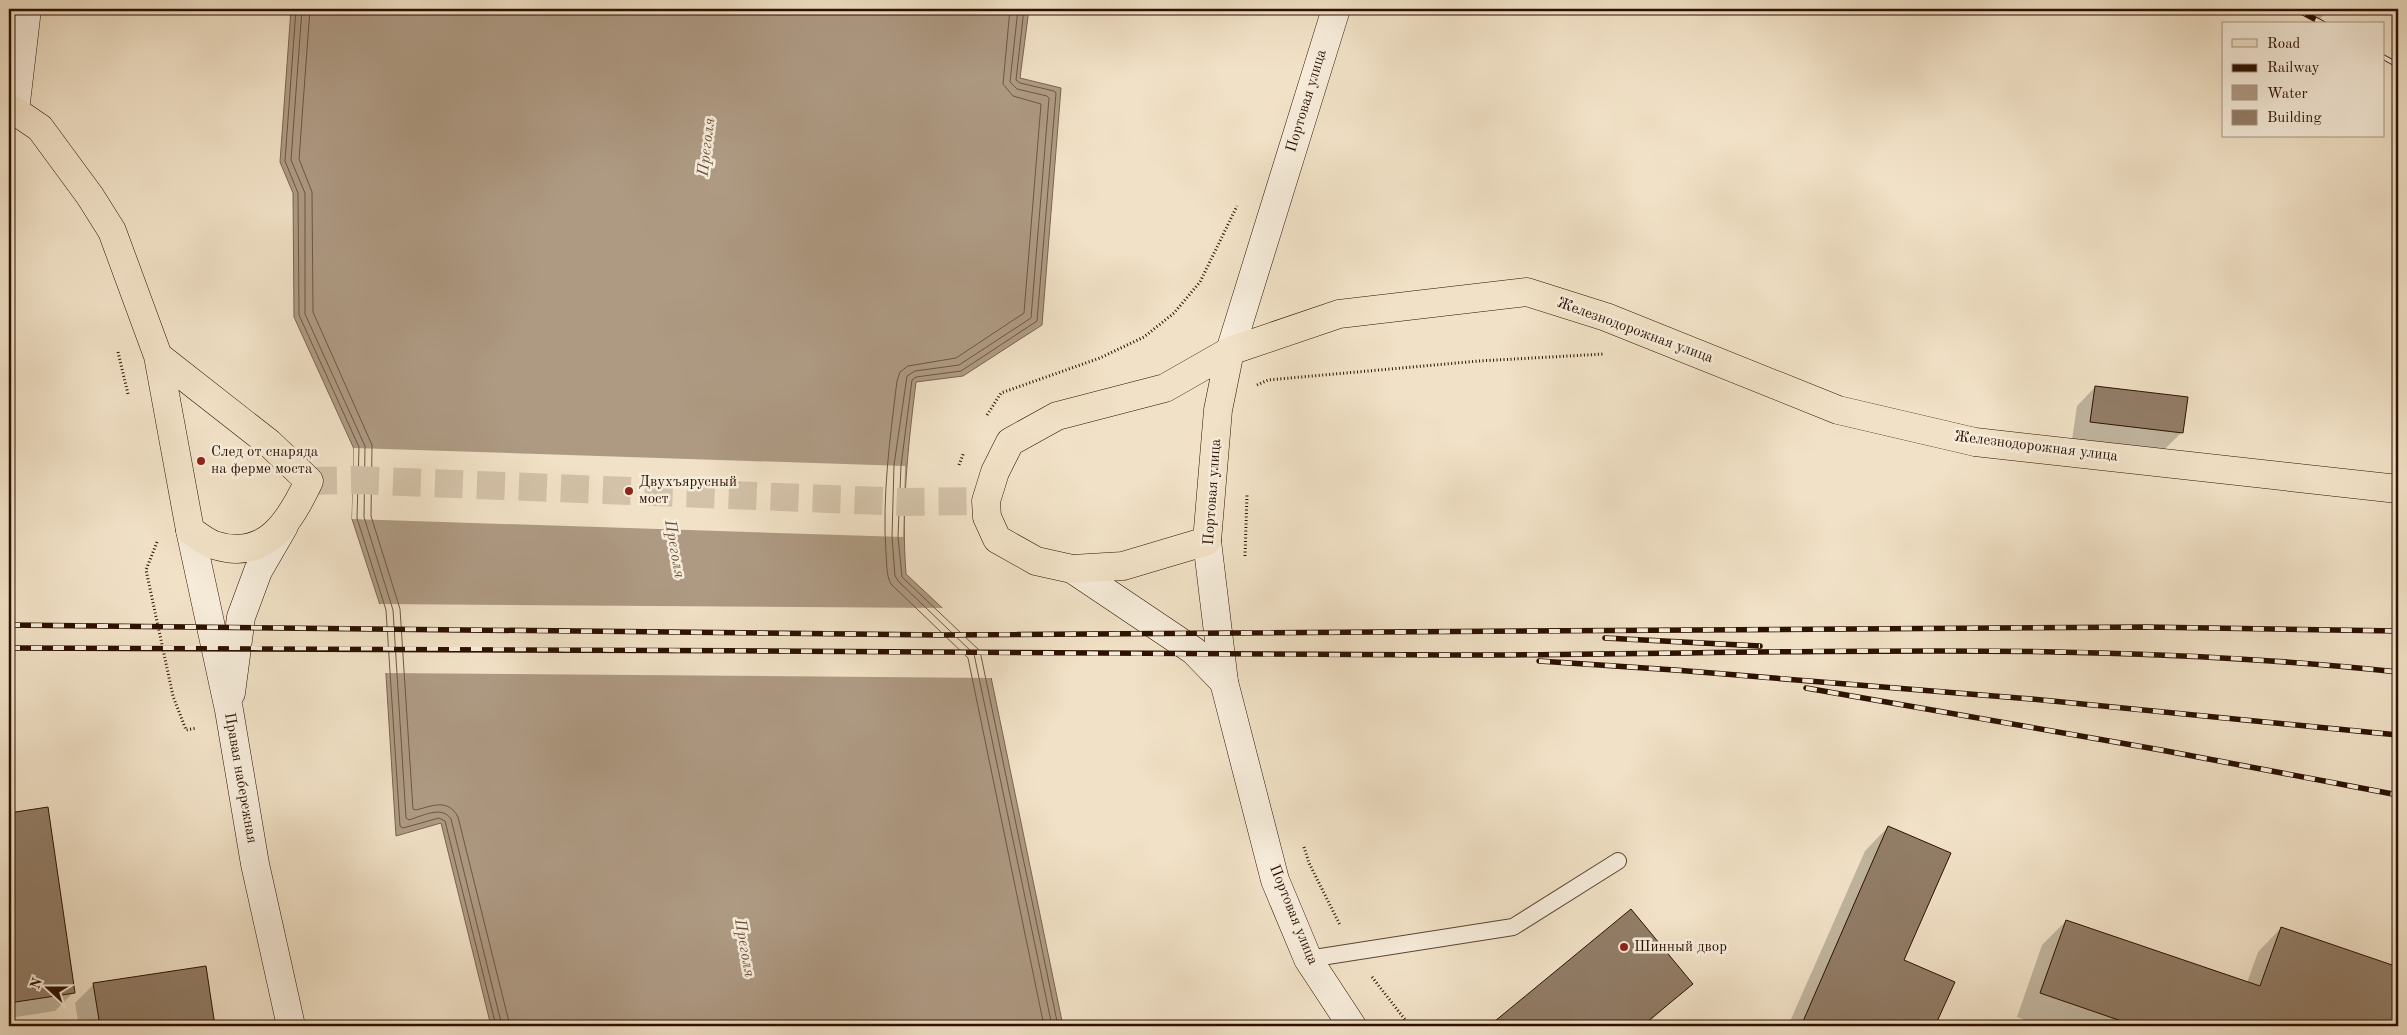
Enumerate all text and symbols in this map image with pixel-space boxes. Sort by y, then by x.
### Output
legend [2222,22,2384,138]
text: Road [2267,37,2301,52]
street label: Портовая улица [1284,47,1330,154]
text: Railway [2267,61,2320,76]
text: Water [2267,87,2308,102]
text: Building [2267,111,2322,126]
water label: Преголя [695,116,719,178]
street label: Железнодорожная улица [1555,296,1716,366]
street label: Железнодорожная улица [1953,430,2119,465]
street label: Портовая улица [1202,438,1224,546]
place label: След от снаряда на ферме моста [211,445,319,477]
marker: След от снаряда на ферме моста [195,455,207,467]
place label: Двухъярусный мост [639,475,737,507]
marker: Двухъярусный мост [623,485,635,497]
water label: Преголя [661,518,687,580]
street label: Правая набережная [221,711,259,845]
street label: Портовая улица [1266,863,1320,968]
water label: Преголя [731,917,757,979]
place label: Шинный двор [1634,940,1727,955]
marker: Шинный двор [1618,941,1630,953]
north arrow [22,962,72,1012]
text: N [28,976,45,991]

